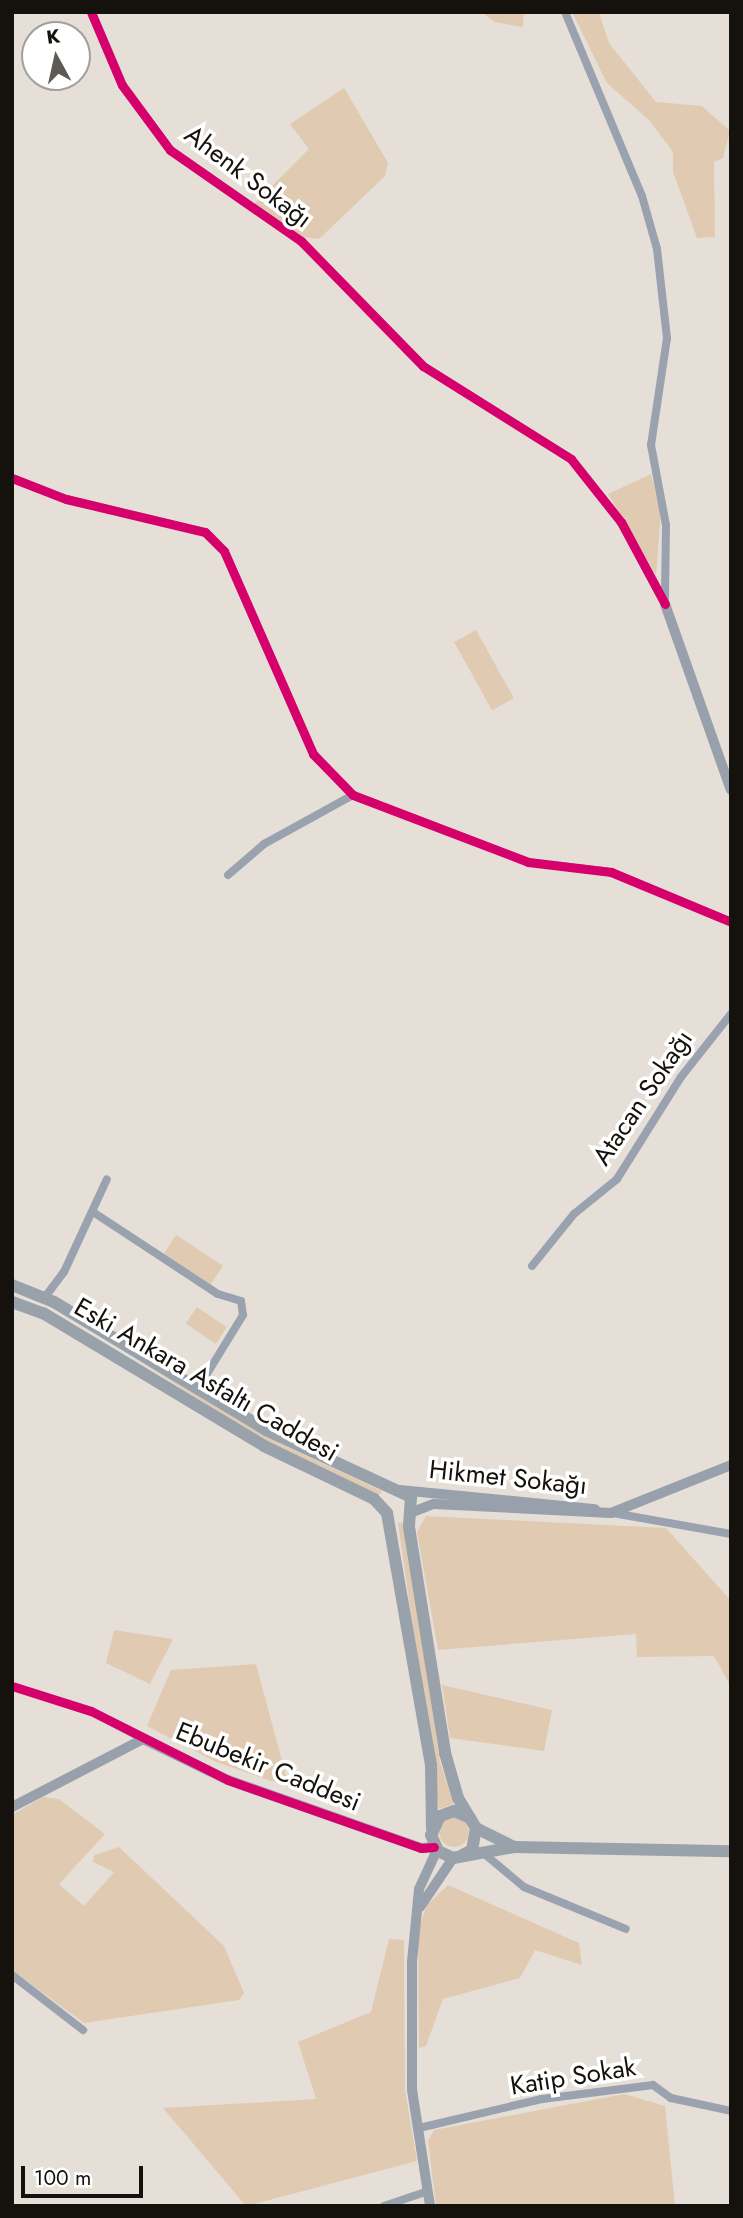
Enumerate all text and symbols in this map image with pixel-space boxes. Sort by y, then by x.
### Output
north arrow [21,21,91,91]
text: K [45,22,62,51]
street label: Ahenk Sokağı [178,119,318,235]
street label: Atacan Sokağı [586,1025,700,1171]
street label: Eski Ankara Asfaltı Caddesi [68,1292,344,1468]
street label: Hikmet Sokağı [428,1454,588,1502]
street label: Ebubekir Caddesi [171,1716,365,1818]
street label: Katip Sokak [508,2052,638,2102]
scale bar [24,2152,147,2196]
text: 100 m [34,2163,91,2193]

